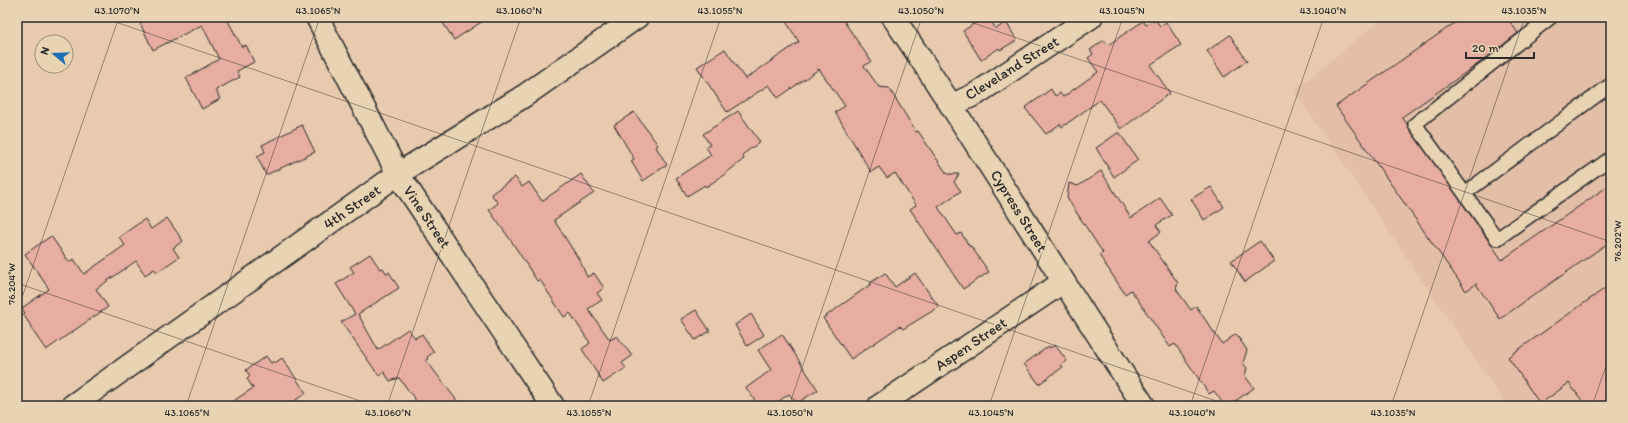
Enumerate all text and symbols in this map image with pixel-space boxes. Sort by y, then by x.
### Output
text: 43.1070°N [94,4,140,17]
text: 43.1065°N [296,4,341,17]
text: 43.1060°N [496,4,542,17]
text: 43.1055°N [698,4,743,17]
text: 43.1050°N [898,4,944,17]
text: 43.1045°N [1099,4,1145,17]
text: 43.1040°N [1300,4,1347,17]
text: 43.1035°N [1501,4,1547,17]
street label: Cleveland Street [962,32,1062,104]
north arrow [34,34,74,74]
scale bar [1466,34,1534,60]
text: 20 m [1472,41,1499,55]
text: N [38,45,52,57]
street label: Cypress Street [987,167,1052,256]
street label: 4th Street [320,181,384,233]
street label: Vine Street [399,182,455,252]
text: 76.202°W [1611,220,1624,261]
text: 76.204°W [5,263,18,305]
street label: Aspen Street [932,313,1010,375]
text: 43.1065°N [165,406,210,419]
text: 43.1060°N [365,406,411,419]
text: 43.1055°N [567,406,612,419]
text: 43.1050°N [767,406,813,419]
text: 43.1045°N [968,406,1014,419]
text: 43.1040°N [1169,406,1216,419]
text: 43.1035°N [1370,406,1416,419]

